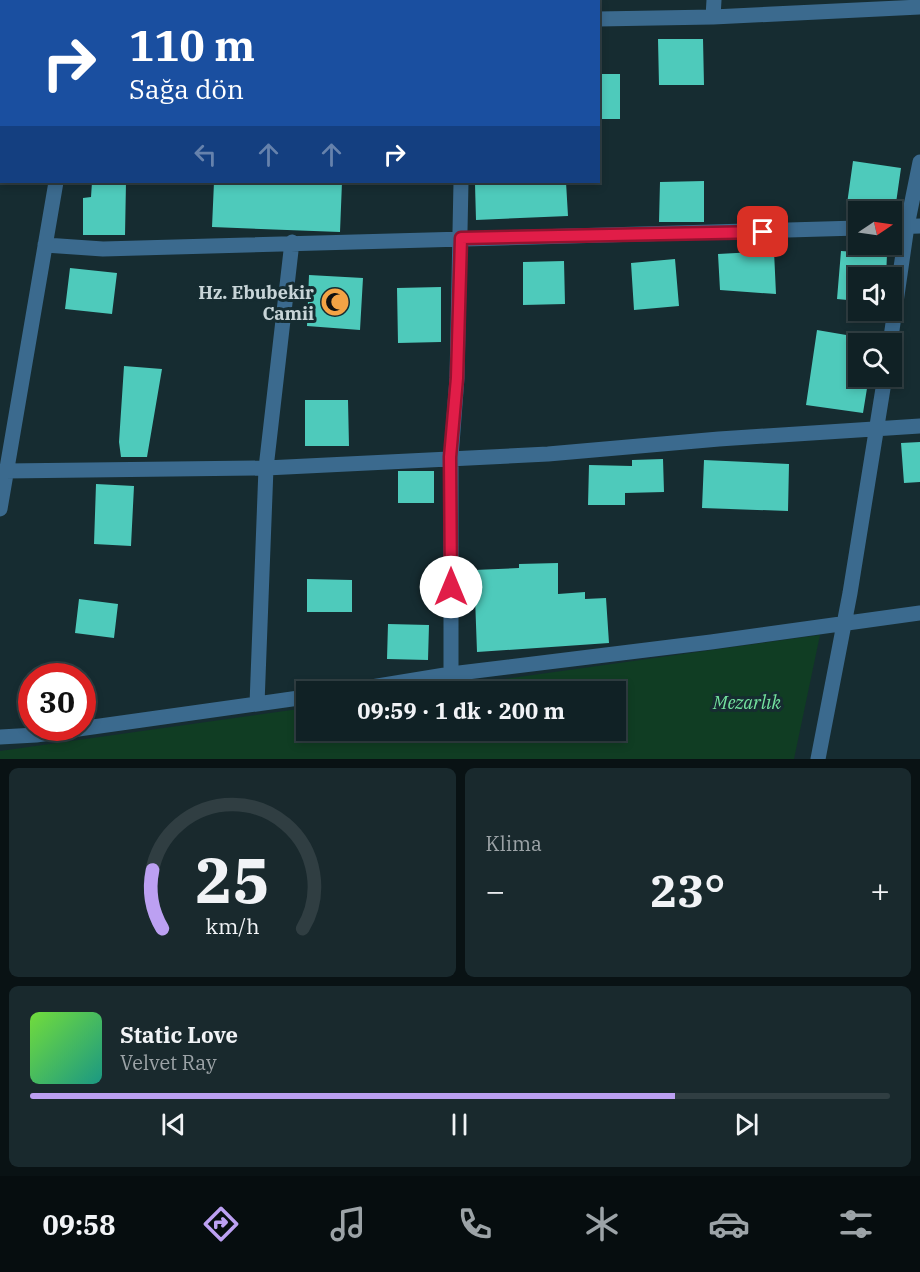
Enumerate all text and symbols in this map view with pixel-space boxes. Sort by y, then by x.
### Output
text: 110 m [129,18,255,73]
icon: right [30,24,108,102]
text: Sağa dön [129,71,244,106]
icon: left [189,138,222,171]
icon: ahead [252,138,285,171]
icon: ahead [315,138,348,171]
icon: right [378,138,411,171]
north arrow [848,201,902,255]
map controls [848,201,902,387]
pin [737,206,788,257]
icon: arrive [746,215,779,248]
button: sound [848,267,902,321]
place label: Hz. Ebubekir Camii [198,281,314,325]
mosque icon: Hz. Ebubekir Camii [319,286,351,318]
button: search [848,333,902,387]
position arrow [419,555,483,619]
speed limit sign: 30 [18,663,96,741]
park label: Mezarlık [712,691,781,714]
text: 09:59 · 1 dk · 200 m [357,696,565,725]
text: Klima [486,830,542,857]
text: 25 [195,839,270,920]
text: 23° [650,861,725,919]
text: − [486,869,505,912]
text: + [870,869,890,912]
text: km/h [205,913,259,941]
text: Static Love [120,1020,238,1049]
text: Velvet Ray [120,1049,217,1076]
icon: previous [157,1108,190,1141]
icon: pause [443,1108,476,1141]
icon: next [730,1108,763,1141]
icon: directions [200,1203,242,1245]
icon: music [327,1203,369,1245]
icon: phone [454,1203,496,1245]
icon: climate [581,1203,623,1245]
icon: car [708,1203,750,1245]
icon: filters [835,1203,877,1245]
text: 09:58 [43,1207,115,1242]

